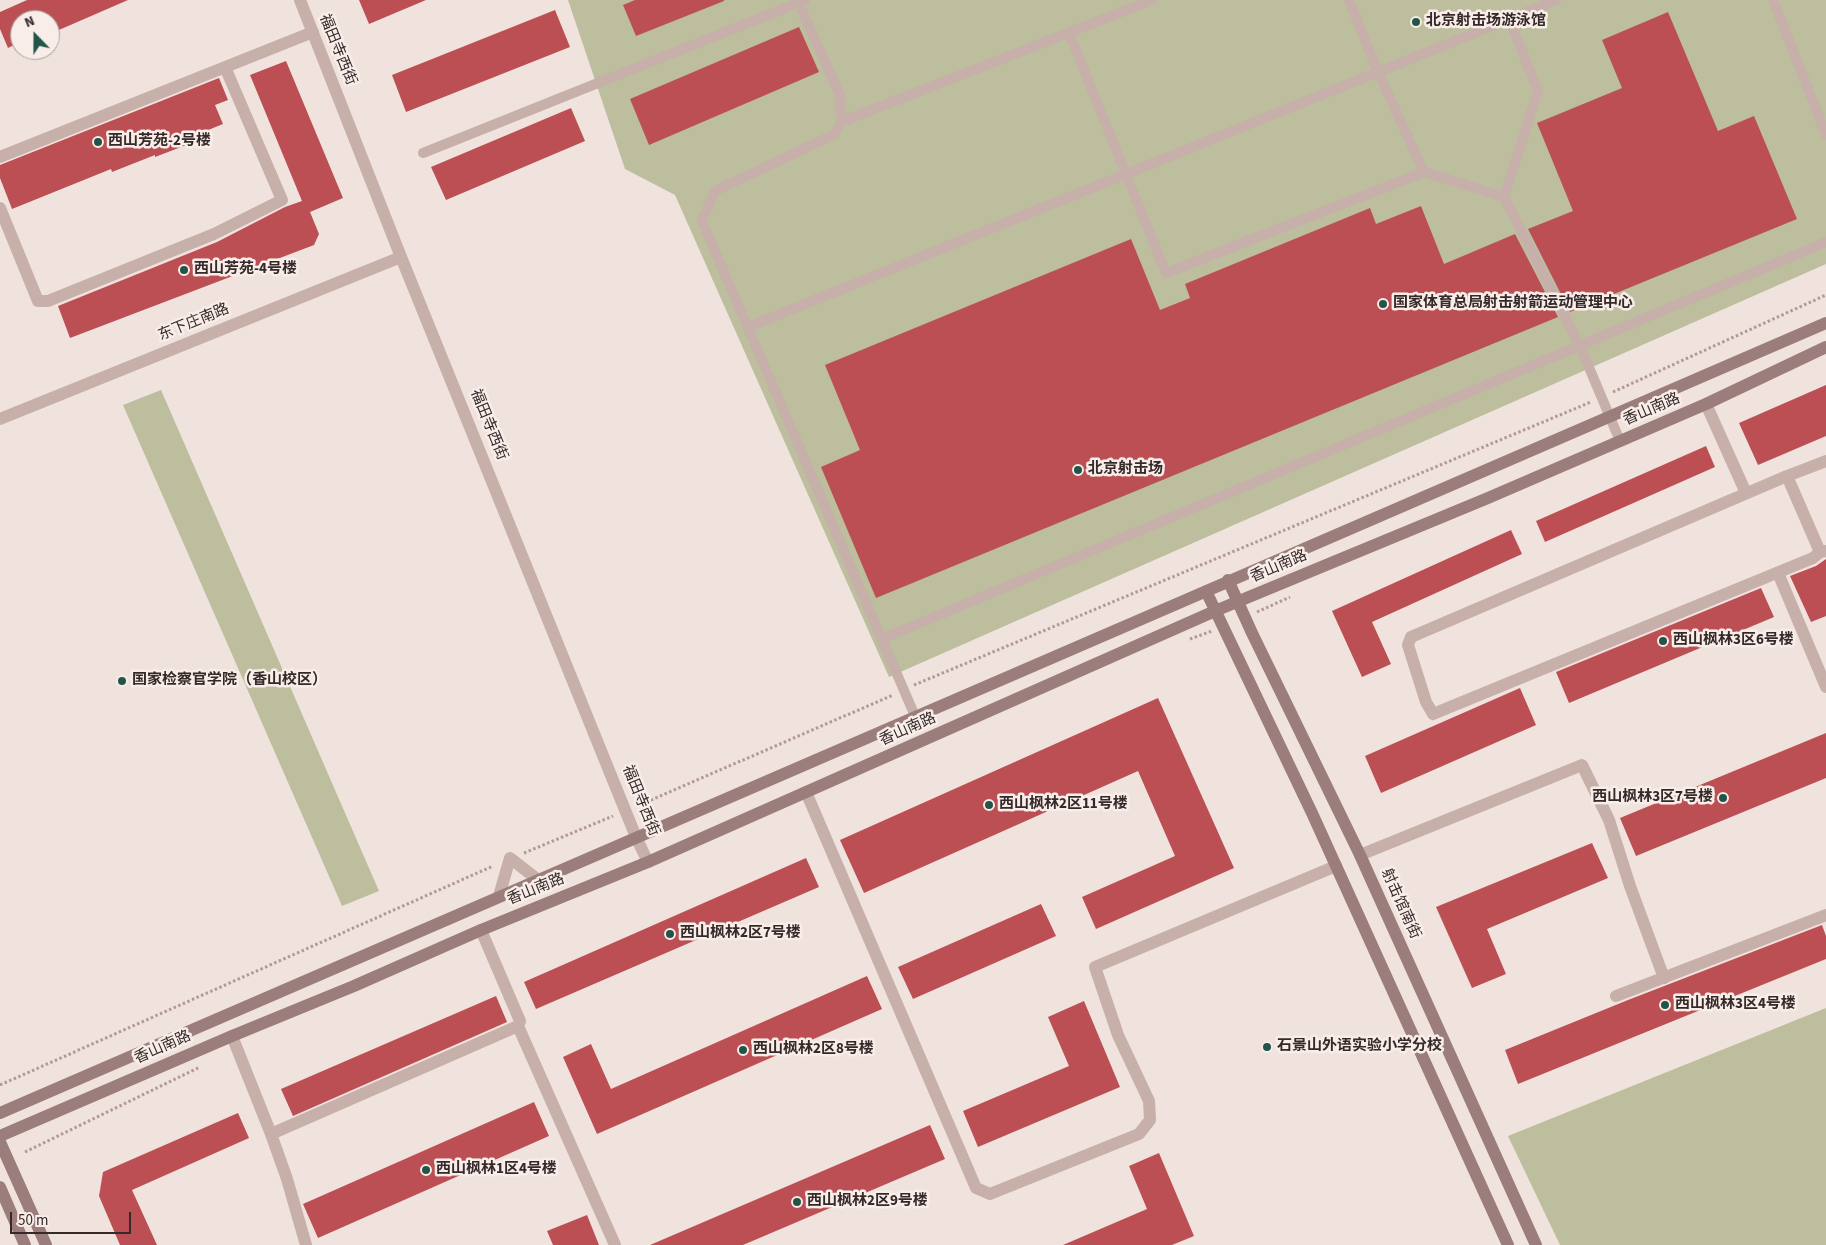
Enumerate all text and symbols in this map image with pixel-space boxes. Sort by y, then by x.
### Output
north arrow [10,10,60,60]
text: N [22,11,38,33]
street label: 福田寺西街 [315,12,359,88]
place label: 北京射击场游泳馆 [1426,13,1546,31]
marker: 北京射击场游泳馆 [1410,16,1422,28]
place label: 西山芳苑-2号楼 [108,133,211,151]
marker: 西山芳苑-2号楼 [92,136,104,148]
place label: 西山芳苑-4号楼 [194,261,297,279]
marker: 西山芳苑-4号楼 [178,264,190,276]
place label: 国家体育总局射击射箭运动管理中心 [1393,295,1633,313]
marker: 国家体育总局射击射箭运动管理中心 [1377,298,1389,310]
street label: 东下庄南路 [156,301,232,345]
street label: 福田寺西街 [466,387,510,463]
street label: 香山南路 [1621,390,1683,430]
place label: 北京射击场 [1088,461,1163,479]
marker: 北京射击场 [1072,464,1084,476]
street label: 香山南路 [1248,547,1310,587]
place label: 西山枫林3区6号楼 [1673,632,1794,650]
marker: 西山枫林3区6号楼 [1657,635,1669,647]
place label: 国家检察官学院（香山校区） [132,672,327,690]
marker: 国家检察官学院（香山校区） [116,675,128,687]
street label: 香山南路 [877,710,939,750]
street label: 福田寺西街 [618,763,662,839]
place label: 西山枫林3区7号楼 [1592,789,1713,807]
marker: 西山枫林3区7号楼 [1717,792,1729,804]
place label: 西山枫林2区11号楼 [999,796,1128,814]
marker: 西山枫林2区11号楼 [983,799,995,811]
street label: 射击馆南街 [1377,866,1423,942]
street label: 香山南路 [505,870,567,910]
place label: 西山枫林2区7号楼 [680,925,801,943]
marker: 西山枫林2区7号楼 [664,928,676,940]
place label: 西山枫林3区4号楼 [1675,996,1796,1014]
marker: 西山枫林3区4号楼 [1659,999,1671,1011]
street label: 香山南路 [132,1028,194,1068]
place label: 石景山外语实验小学分校 [1277,1038,1442,1056]
place label: 西山枫林2区8号楼 [753,1041,874,1059]
marker: 石景山外语实验小学分校 [1261,1041,1273,1053]
marker: 西山枫林2区8号楼 [737,1044,749,1056]
place label: 西山枫林1区4号楼 [436,1161,557,1179]
marker: 西山枫林1区4号楼 [420,1164,432,1176]
place label: 西山枫林2区9号楼 [807,1193,928,1211]
marker: 西山枫林2区9号楼 [791,1196,803,1208]
scale bar [12,1202,134,1234]
text: 50 m [18,1210,48,1231]

